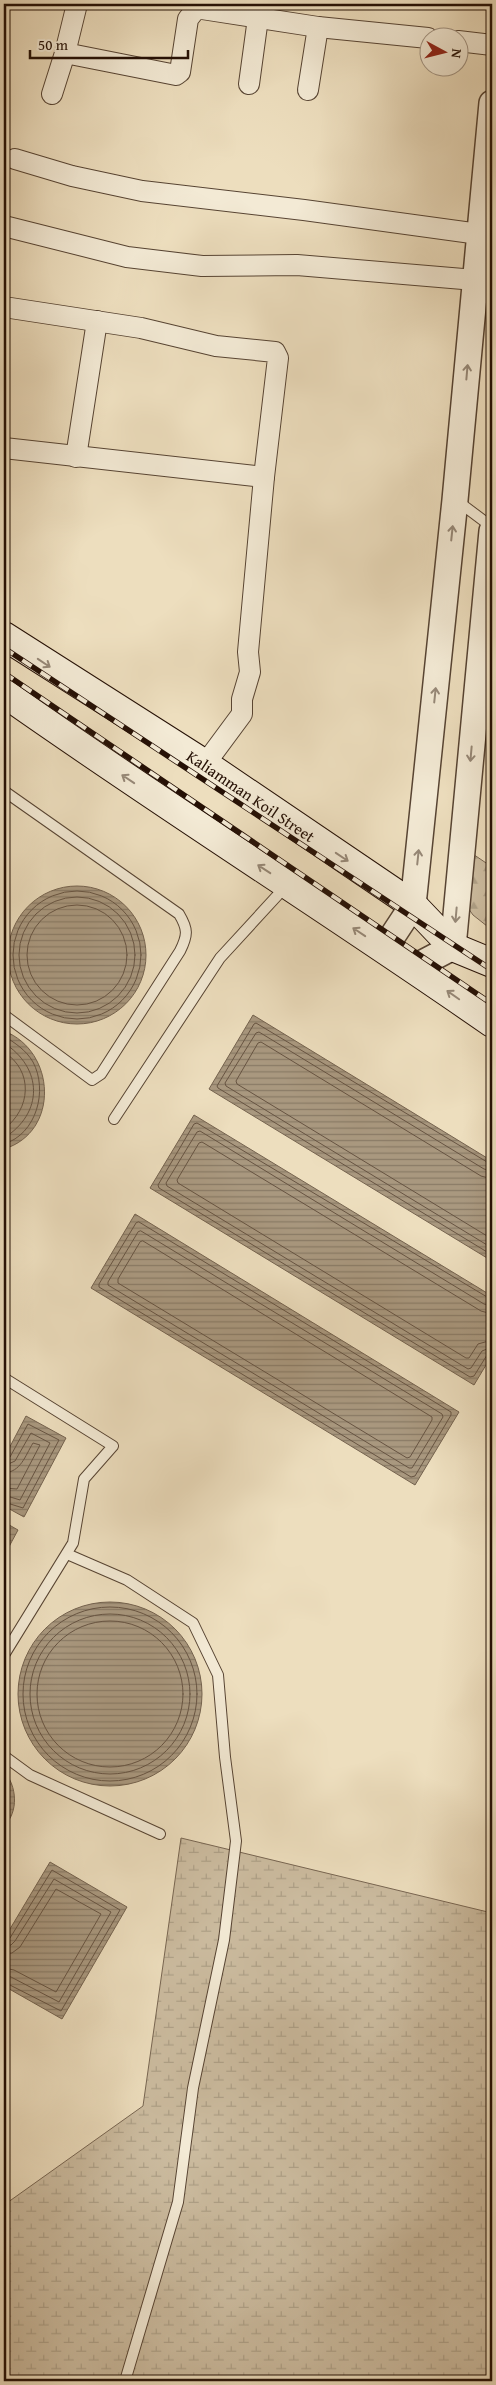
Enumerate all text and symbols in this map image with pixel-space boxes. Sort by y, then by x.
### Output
scale bar [30,28,188,60]
north arrow [418,28,468,78]
text: 50 m [38,34,69,55]
text: N [446,48,467,60]
one-way arrow [462,364,471,380]
one-way arrow [447,526,456,542]
one-way arrow [37,658,51,668]
one-way arrow [430,687,440,703]
street label: Kaliamman Koil Street [182,744,320,848]
one-way arrow [466,745,476,761]
one-way arrow [122,774,136,784]
one-way arrow [413,849,423,865]
one-way arrow [334,852,348,862]
one-way arrow [257,864,271,874]
one-way arrow [451,907,461,923]
one-way arrow [352,927,366,937]
one-way arrow [446,990,460,1000]

